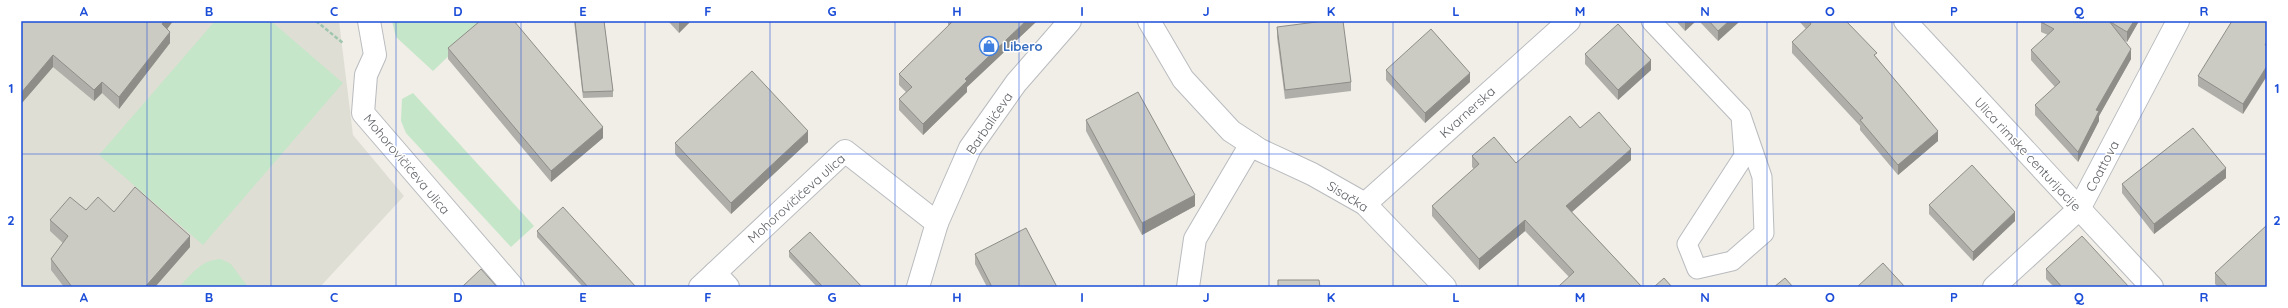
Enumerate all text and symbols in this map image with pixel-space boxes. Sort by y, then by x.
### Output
text: A [80,3,89,19]
text: B [205,3,213,19]
text: C [330,3,338,19]
text: D [453,3,463,19]
text: E [579,3,587,19]
text: F [704,3,712,19]
text: G [827,3,837,19]
text: H [952,3,962,19]
text: I [1080,3,1084,19]
text: J [1202,3,1210,19]
text: K [1327,3,1336,19]
text: L [1452,3,1460,19]
text: M [1575,3,1585,19]
text: N [1700,3,1710,19]
text: O [1825,3,1835,19]
text: P [1950,3,1958,19]
text: Q [2074,3,2085,19]
text: R [2200,3,2209,19]
shop icon: Libero [978,35,1000,57]
place label: Libero [1003,38,1043,54]
text: 1 [8,80,14,96]
text: 1 [2274,80,2280,96]
street label: Kvarnerska [1436,83,1498,141]
street label: Barbalićeva [962,89,1016,157]
street label: Ulica rimske centurijacije [1971,94,2085,214]
street label: Mohorovičićeva ulica [361,111,453,217]
street label: Coattova [2082,138,2122,194]
street label: Mohorovičićeva ulica [744,150,848,246]
street label: Sisačka [1324,177,1372,215]
text: 2 [7,212,15,228]
text: 2 [2273,212,2281,228]
text: A [80,289,89,305]
text: B [205,289,213,305]
text: C [330,289,338,305]
text: D [453,289,463,305]
text: E [579,289,587,305]
text: F [704,289,712,305]
text: G [827,289,837,305]
text: H [952,289,962,305]
text: I [1080,289,1084,305]
text: J [1202,289,1210,305]
text: K [1327,289,1336,305]
text: L [1452,289,1460,305]
text: M [1575,289,1585,305]
text: N [1700,289,1710,305]
text: O [1825,289,1835,305]
text: P [1950,289,1958,305]
text: Q [2074,289,2085,305]
text: R [2200,289,2209,305]

